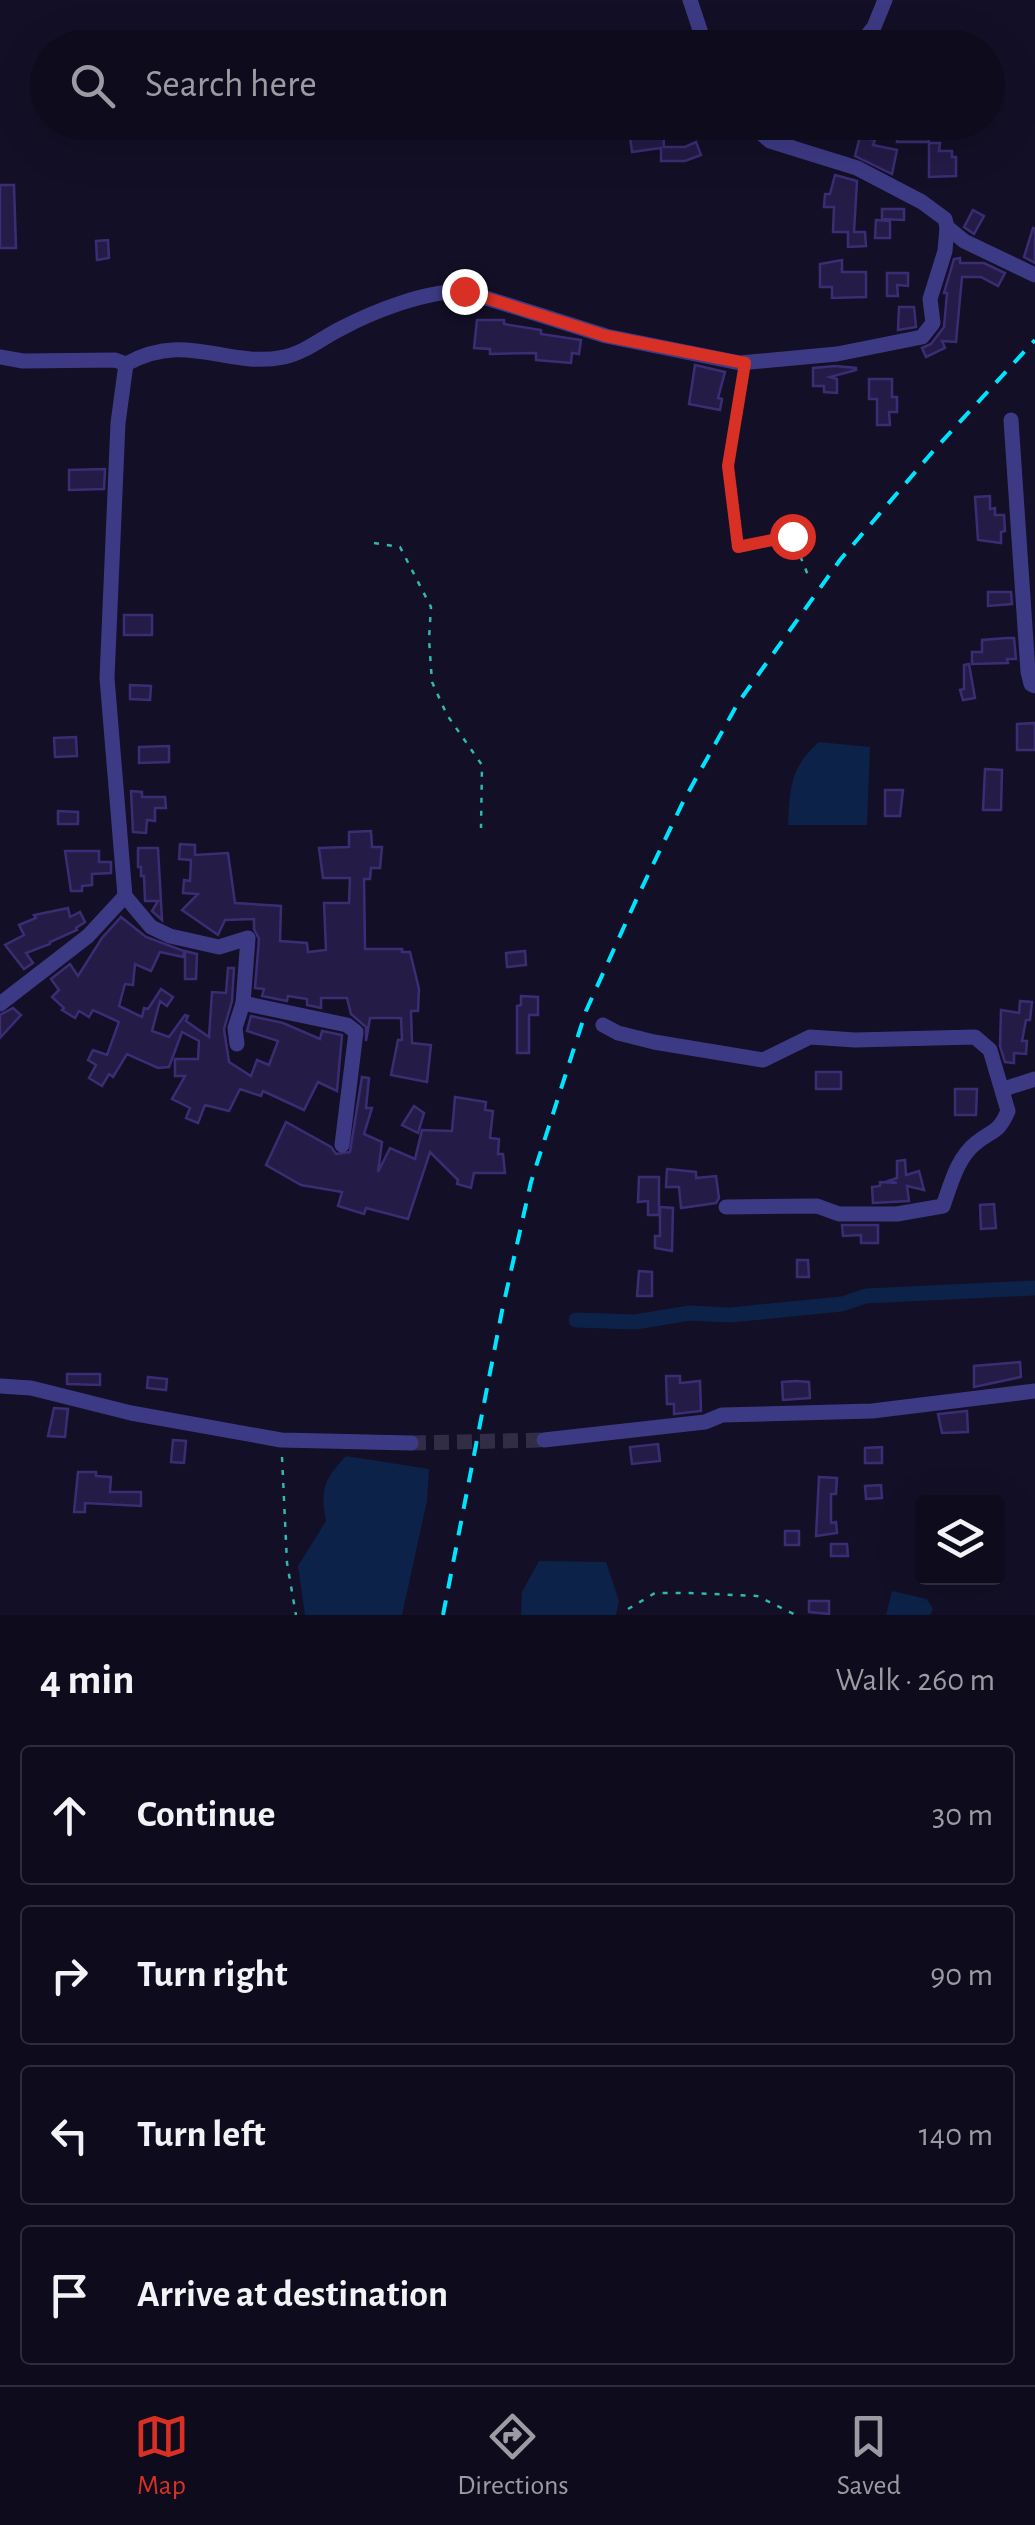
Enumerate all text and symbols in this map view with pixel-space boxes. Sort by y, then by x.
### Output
search box [30,30,1005,140]
icon: search [65,58,120,113]
text: Search here [145,66,317,104]
route end [442,269,488,315]
route start [770,514,816,560]
map controls [915,1495,1005,1585]
button: layers [915,1495,1005,1585]
text: 4 min [40,1659,135,1701]
text: Walk · 260 m [836,1664,995,1696]
icon: ahead [42,1788,97,1843]
text: Continue [137,1796,275,1834]
text: 30 m [932,1799,993,1831]
icon: right [42,1948,97,2003]
text: Turn right [137,1956,287,1994]
text: 90 m [930,1959,993,1991]
icon: left [42,2108,97,2163]
text: Turn left [137,2116,265,2154]
text: 140 m [919,2119,993,2151]
icon: arrive [42,2268,97,2323]
text: Arrive at destination [137,2276,448,2314]
tab: Map [134,2409,189,2503]
tab: Directions [457,2409,569,2503]
tab: Saved [837,2409,901,2503]

